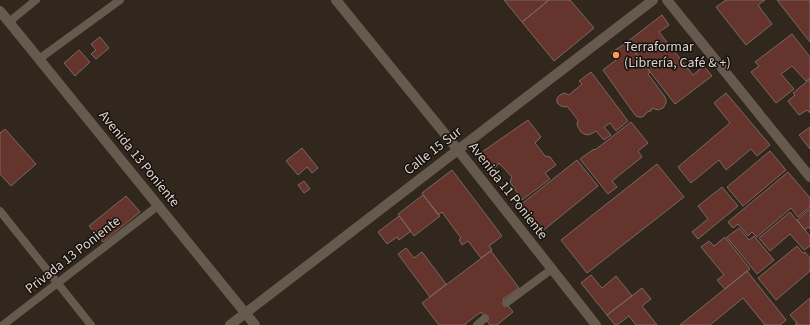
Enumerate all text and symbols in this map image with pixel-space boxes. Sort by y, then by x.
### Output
place label: Terraformar (Librería, Café & +) [624,37,731,73]
marker: Terraformar (Librería, Café & +) [611,50,621,60]
street label: Avenida 13 Poniente [94,107,184,211]
street label: Calle 15 Sur [400,122,466,180]
street label: Avenida 11 Poniente [464,138,552,244]
street label: Privada 13 Poniente [21,211,125,299]

